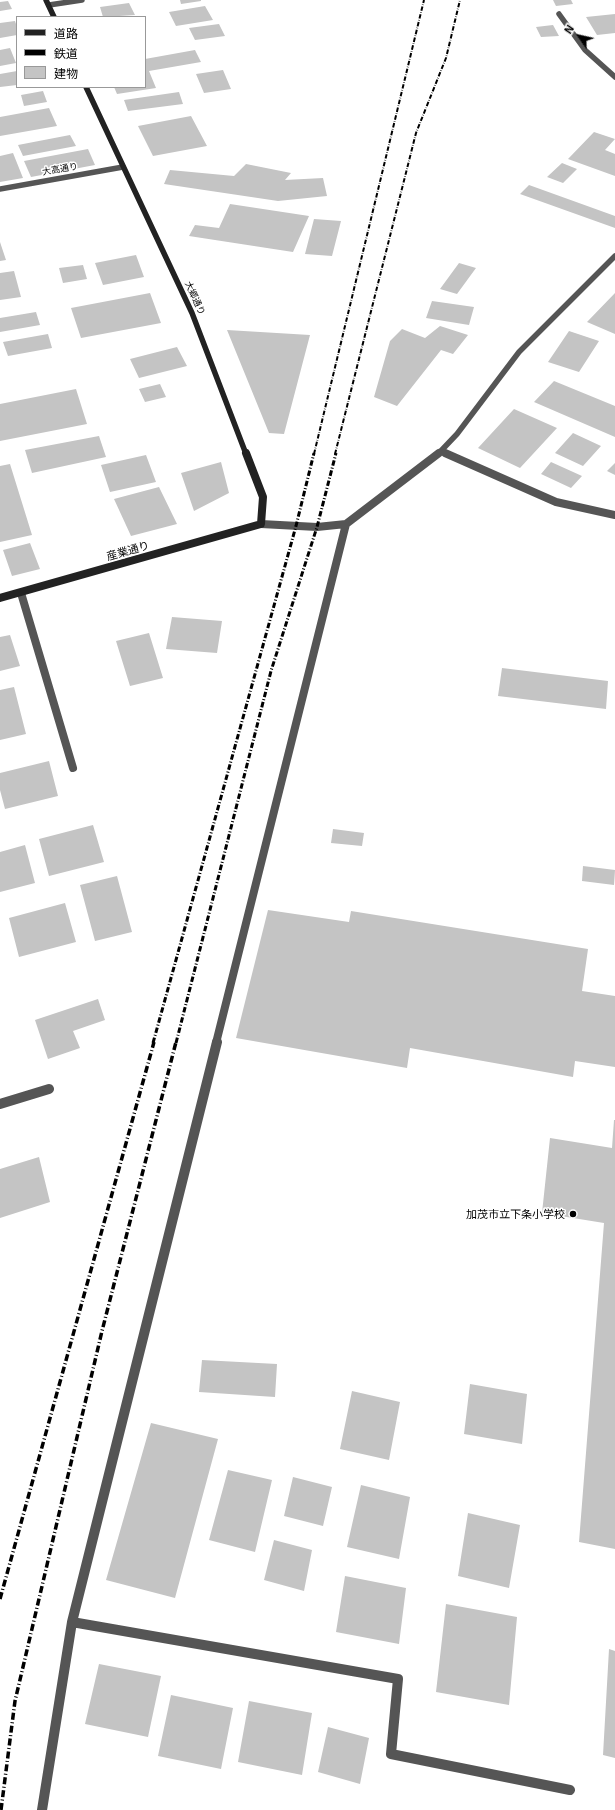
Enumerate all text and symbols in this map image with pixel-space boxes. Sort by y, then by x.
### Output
legend [16,16,146,88]
north arrow [559,16,599,56]
text: N [561,22,576,36]
text: 道路 [54,26,78,40]
text: 鉄道 [54,46,78,60]
text: 建物 [54,66,78,80]
street label: 大高通り [41,161,79,177]
street label: 大郷通り [182,279,208,317]
street label: 産業通り [105,539,151,563]
place label: 加茂市立下条小学校 [466,1207,565,1221]
marker: 加茂市立下条小学校 [568,1209,578,1219]

